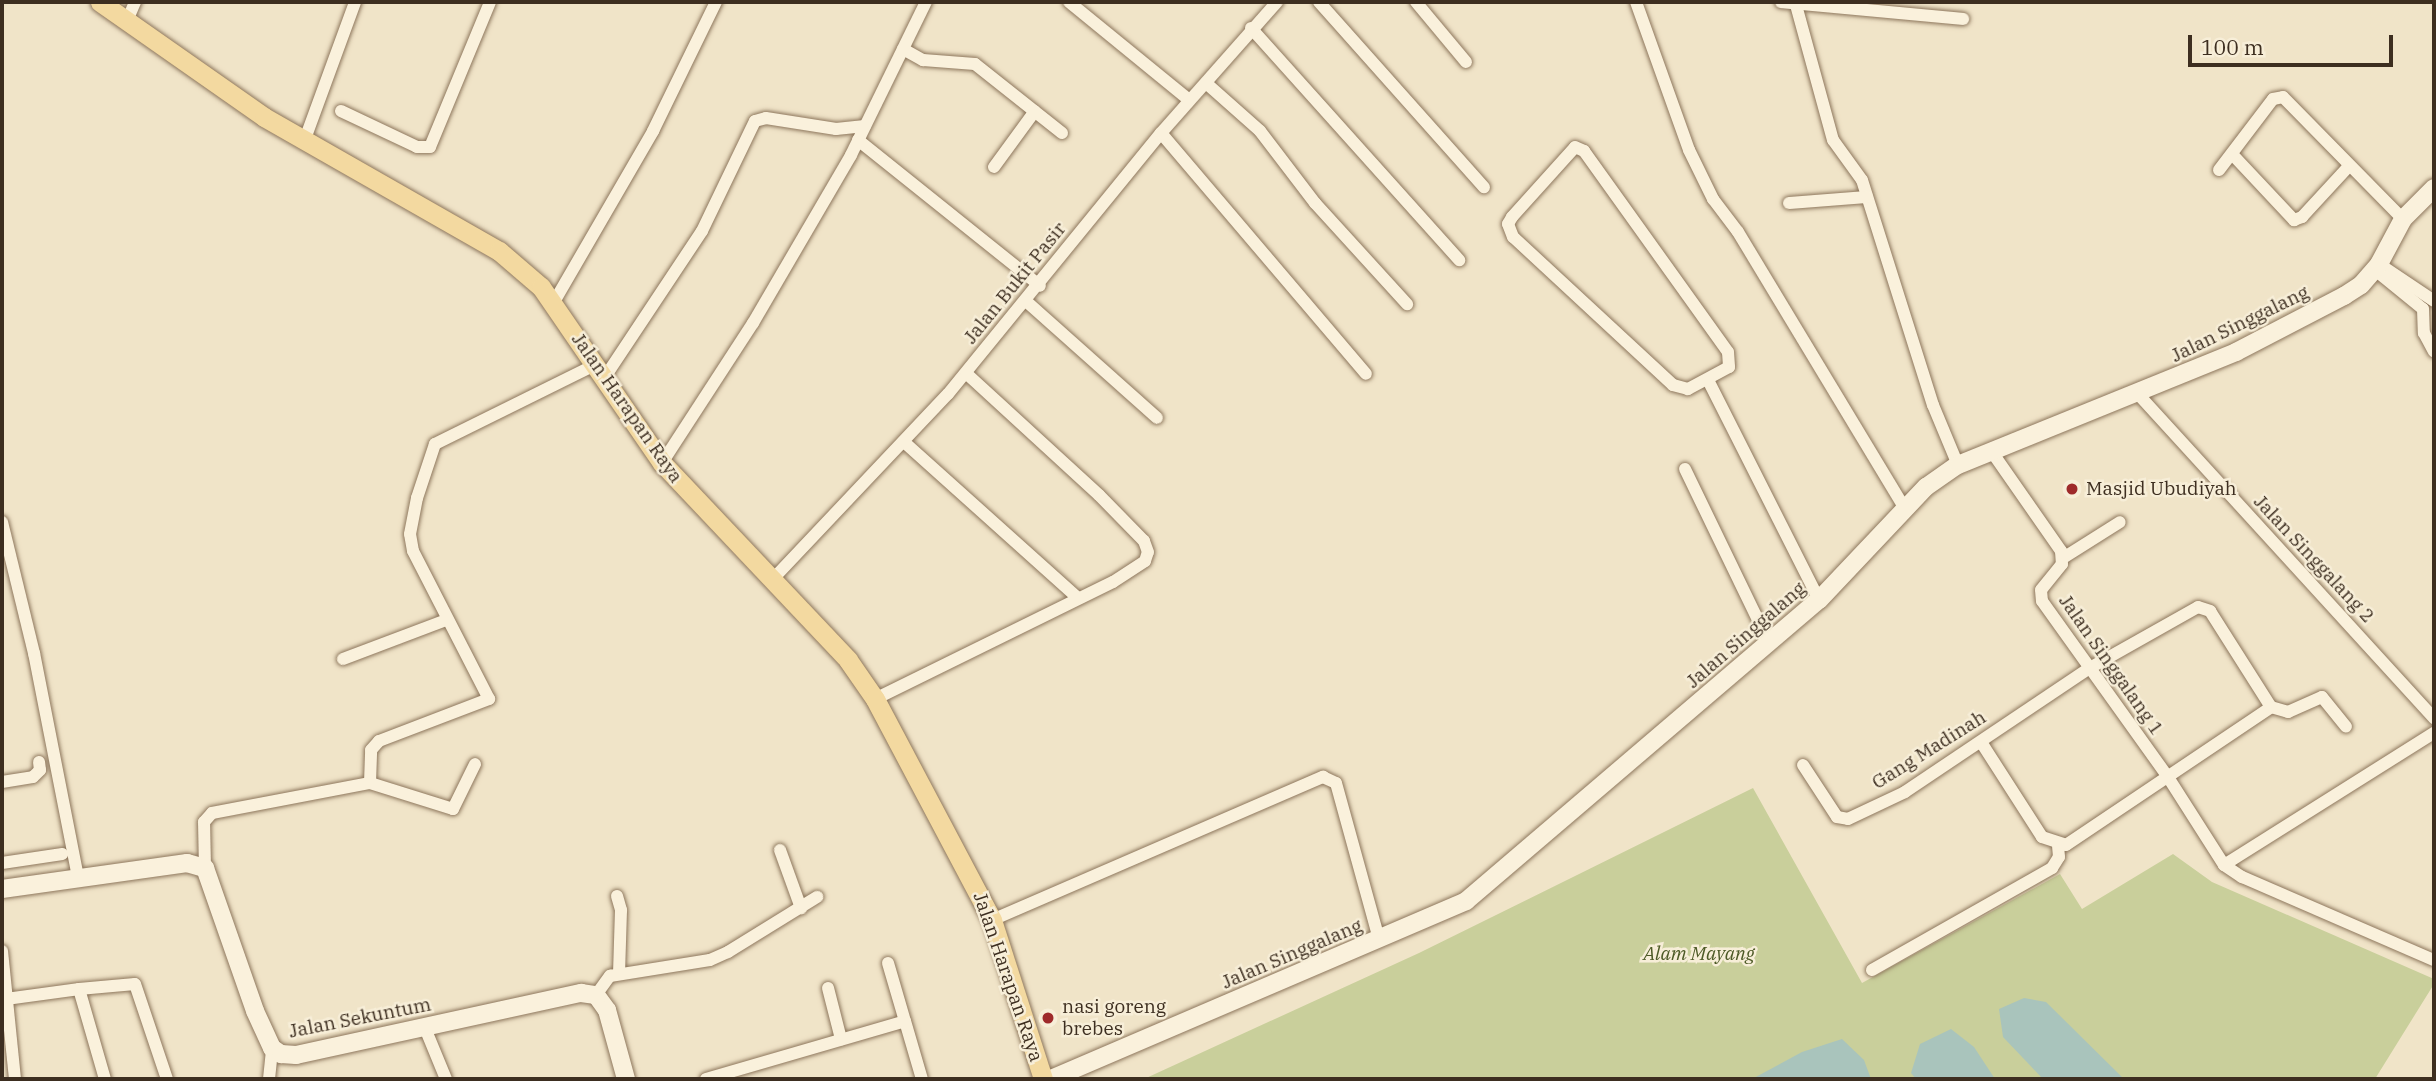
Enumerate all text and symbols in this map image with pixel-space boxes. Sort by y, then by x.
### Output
scale bar [2191,21,2396,65]
text: 100 m [2201,33,2264,61]
street label: Jalan Bukit Pasir [959,218,1071,348]
street label: Jalan Singgalang [2167,281,2313,367]
street label: Jalan Harapan Raya [567,329,687,487]
place label: Masjid Ubudiyah [2086,478,2237,500]
marker: Masjid Ubudiyah [2064,481,2080,497]
street label: Jalan Singgalang 2 [2249,490,2379,628]
street label: Jalan Singgalang [1682,577,1810,693]
street label: Jalan Singgalang 1 [2054,590,2168,740]
street label: Gang Madinah [1868,706,1990,794]
street label: Jalan Harapan Raya [968,889,1048,1065]
street label: Jalan Singgalang [1218,914,1366,994]
park label: Alam Mayang [1643,943,1755,965]
street label: Jalan Sekuntum [287,993,433,1043]
place label: nasi goreng brebes [1062,996,1166,1040]
marker: nasi goreng brebes [1040,1010,1056,1026]

